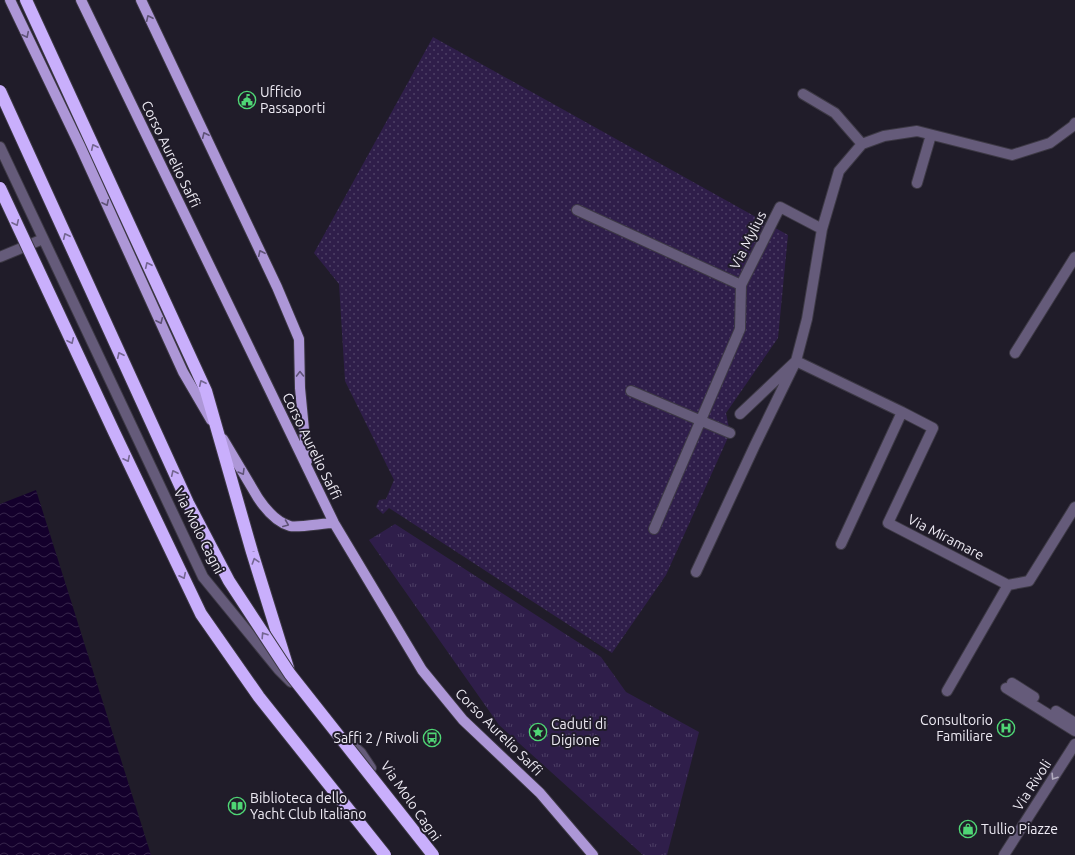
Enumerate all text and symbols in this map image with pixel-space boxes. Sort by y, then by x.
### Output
one-way arrow [146,14,154,22]
one-way arrow [22,31,29,38]
place label: Ufficio Passaporti [260,84,325,116]
public building icon: Ufficio Passaporti [237,90,257,110]
street label: Corso Aurelio Saffi [138,98,204,210]
one-way arrow [202,132,210,139]
one-way arrow [90,144,98,151]
one-way arrow [101,199,109,207]
street label: Via Mylius [727,208,769,272]
one-way arrow [12,219,20,226]
one-way arrow [63,233,71,241]
one-way arrow [258,249,266,257]
one-way arrow [145,262,153,269]
one-way arrow [155,317,163,325]
one-way arrow [66,337,74,344]
one-way arrow [117,351,125,359]
one-way arrow [296,371,304,377]
one-way arrow [199,380,207,388]
street label: Corso Aurelio Saffi [279,390,345,502]
one-way arrow [122,454,130,462]
one-way arrow [238,468,245,475]
one-way arrow [171,469,179,477]
street label: Via Molo Cagni [171,486,227,576]
street label: Via Miramare [905,511,987,563]
one-way arrow [282,519,289,527]
one-way arrow [251,558,260,565]
one-way arrow [178,572,186,579]
one-way arrow [261,632,269,639]
street label: Corso Aurelio Saffi [452,685,546,779]
place label: Consultorio Familiare [920,712,993,744]
place label: Caduti di Digione [551,716,607,748]
hospital icon: Consultorio Familiare [996,718,1016,738]
place icon: Caduti di Digione [528,722,548,742]
bus stop icon: Saffi 2 / Rivoli [422,728,442,748]
place label: Saffi 2 / Rivoli [334,730,419,746]
street label: Via Rivoli [1010,757,1054,813]
street label: Via Molo Cagni [378,758,444,844]
one-way arrow [1051,773,1059,780]
place label: Biblioteca dello Yacht Club Italiano [250,790,366,822]
library icon: Biblioteca dello Yacht Club Italiano [227,796,247,816]
shop icon: Tullio Piazze [958,819,978,839]
place label: Tullio Piazze [981,821,1058,837]

